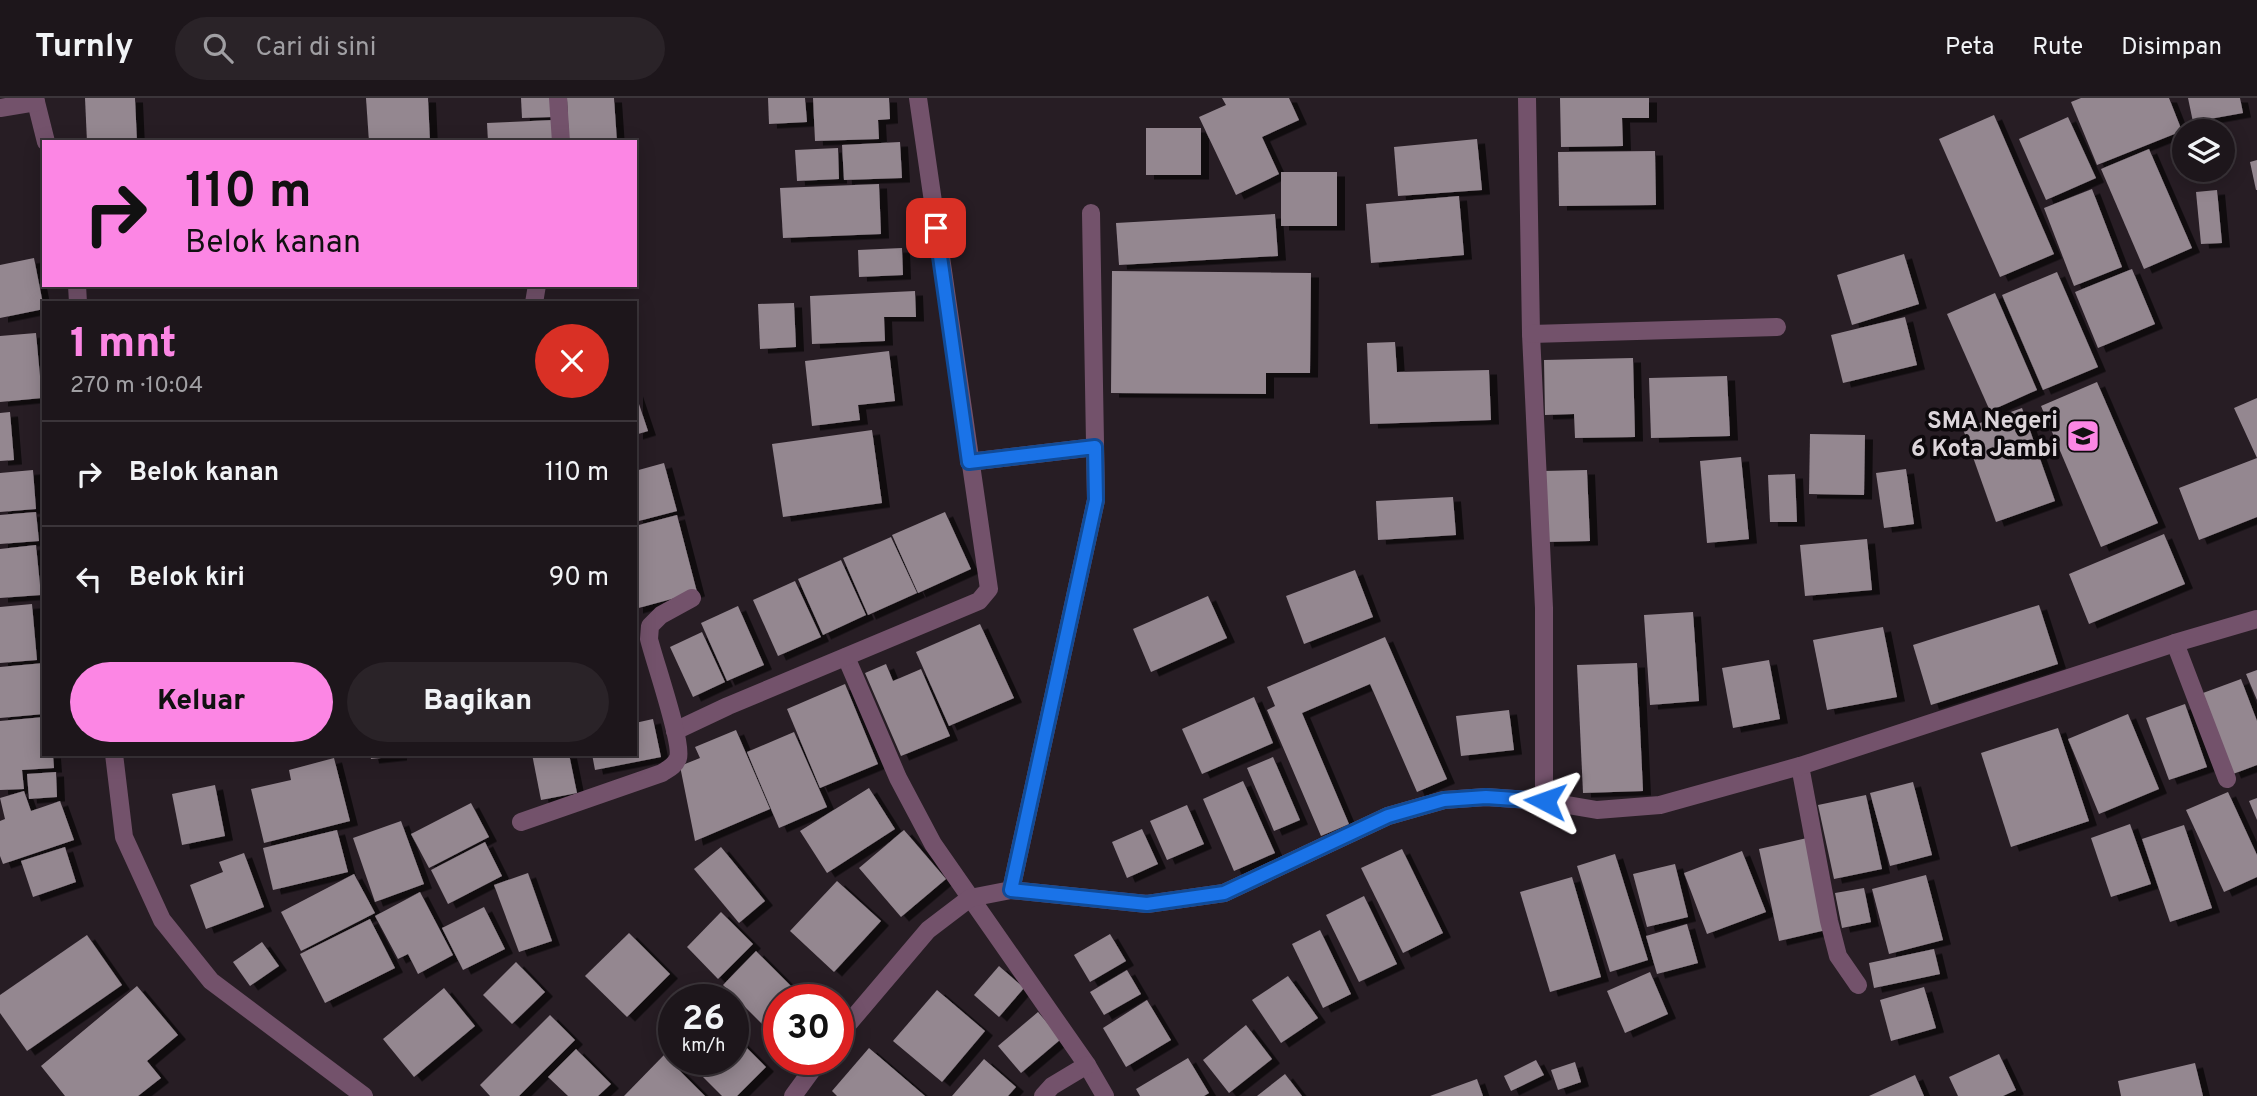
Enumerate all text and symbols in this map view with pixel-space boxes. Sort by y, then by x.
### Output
search box [175,17,665,80]
text: Turnly [35,27,133,69]
icon: search [199,29,237,67]
text: Cari di sini [255,32,376,65]
text: Peta [1945,33,1994,63]
text: Rute [2032,33,2083,63]
text: Disimpan [2121,33,2222,63]
map controls [2172,119,2235,182]
button: layers [2172,119,2235,182]
text: 110 m [185,163,312,225]
icon: right [70,168,161,259]
pin [906,198,966,258]
icon: arrive [917,209,955,247]
text: Belok kanan [185,224,361,264]
text: 1 mnt [70,319,177,372]
button: close [535,324,609,398]
text: 270 m · 10:04 [70,372,203,401]
place label: SMA Negeri 6 Kota Jambi [1911,407,2058,465]
school or university icon: SMA Negeri 6 Kota Jambi [2064,417,2102,455]
icon: right [70,455,108,493]
text: Belok kanan [129,457,279,490]
text: 110 m [545,457,609,490]
icon: left [70,560,108,598]
text: Belok kiri [129,562,245,595]
text: 90 m [549,562,609,595]
button: Keluar [70,662,333,742]
button: Bagikan [347,662,609,742]
position arrow [1508,764,1582,838]
speed limit sign: 30 [763,984,854,1075]
text: 26 [682,998,725,1042]
text: km/h [682,1035,725,1058]

